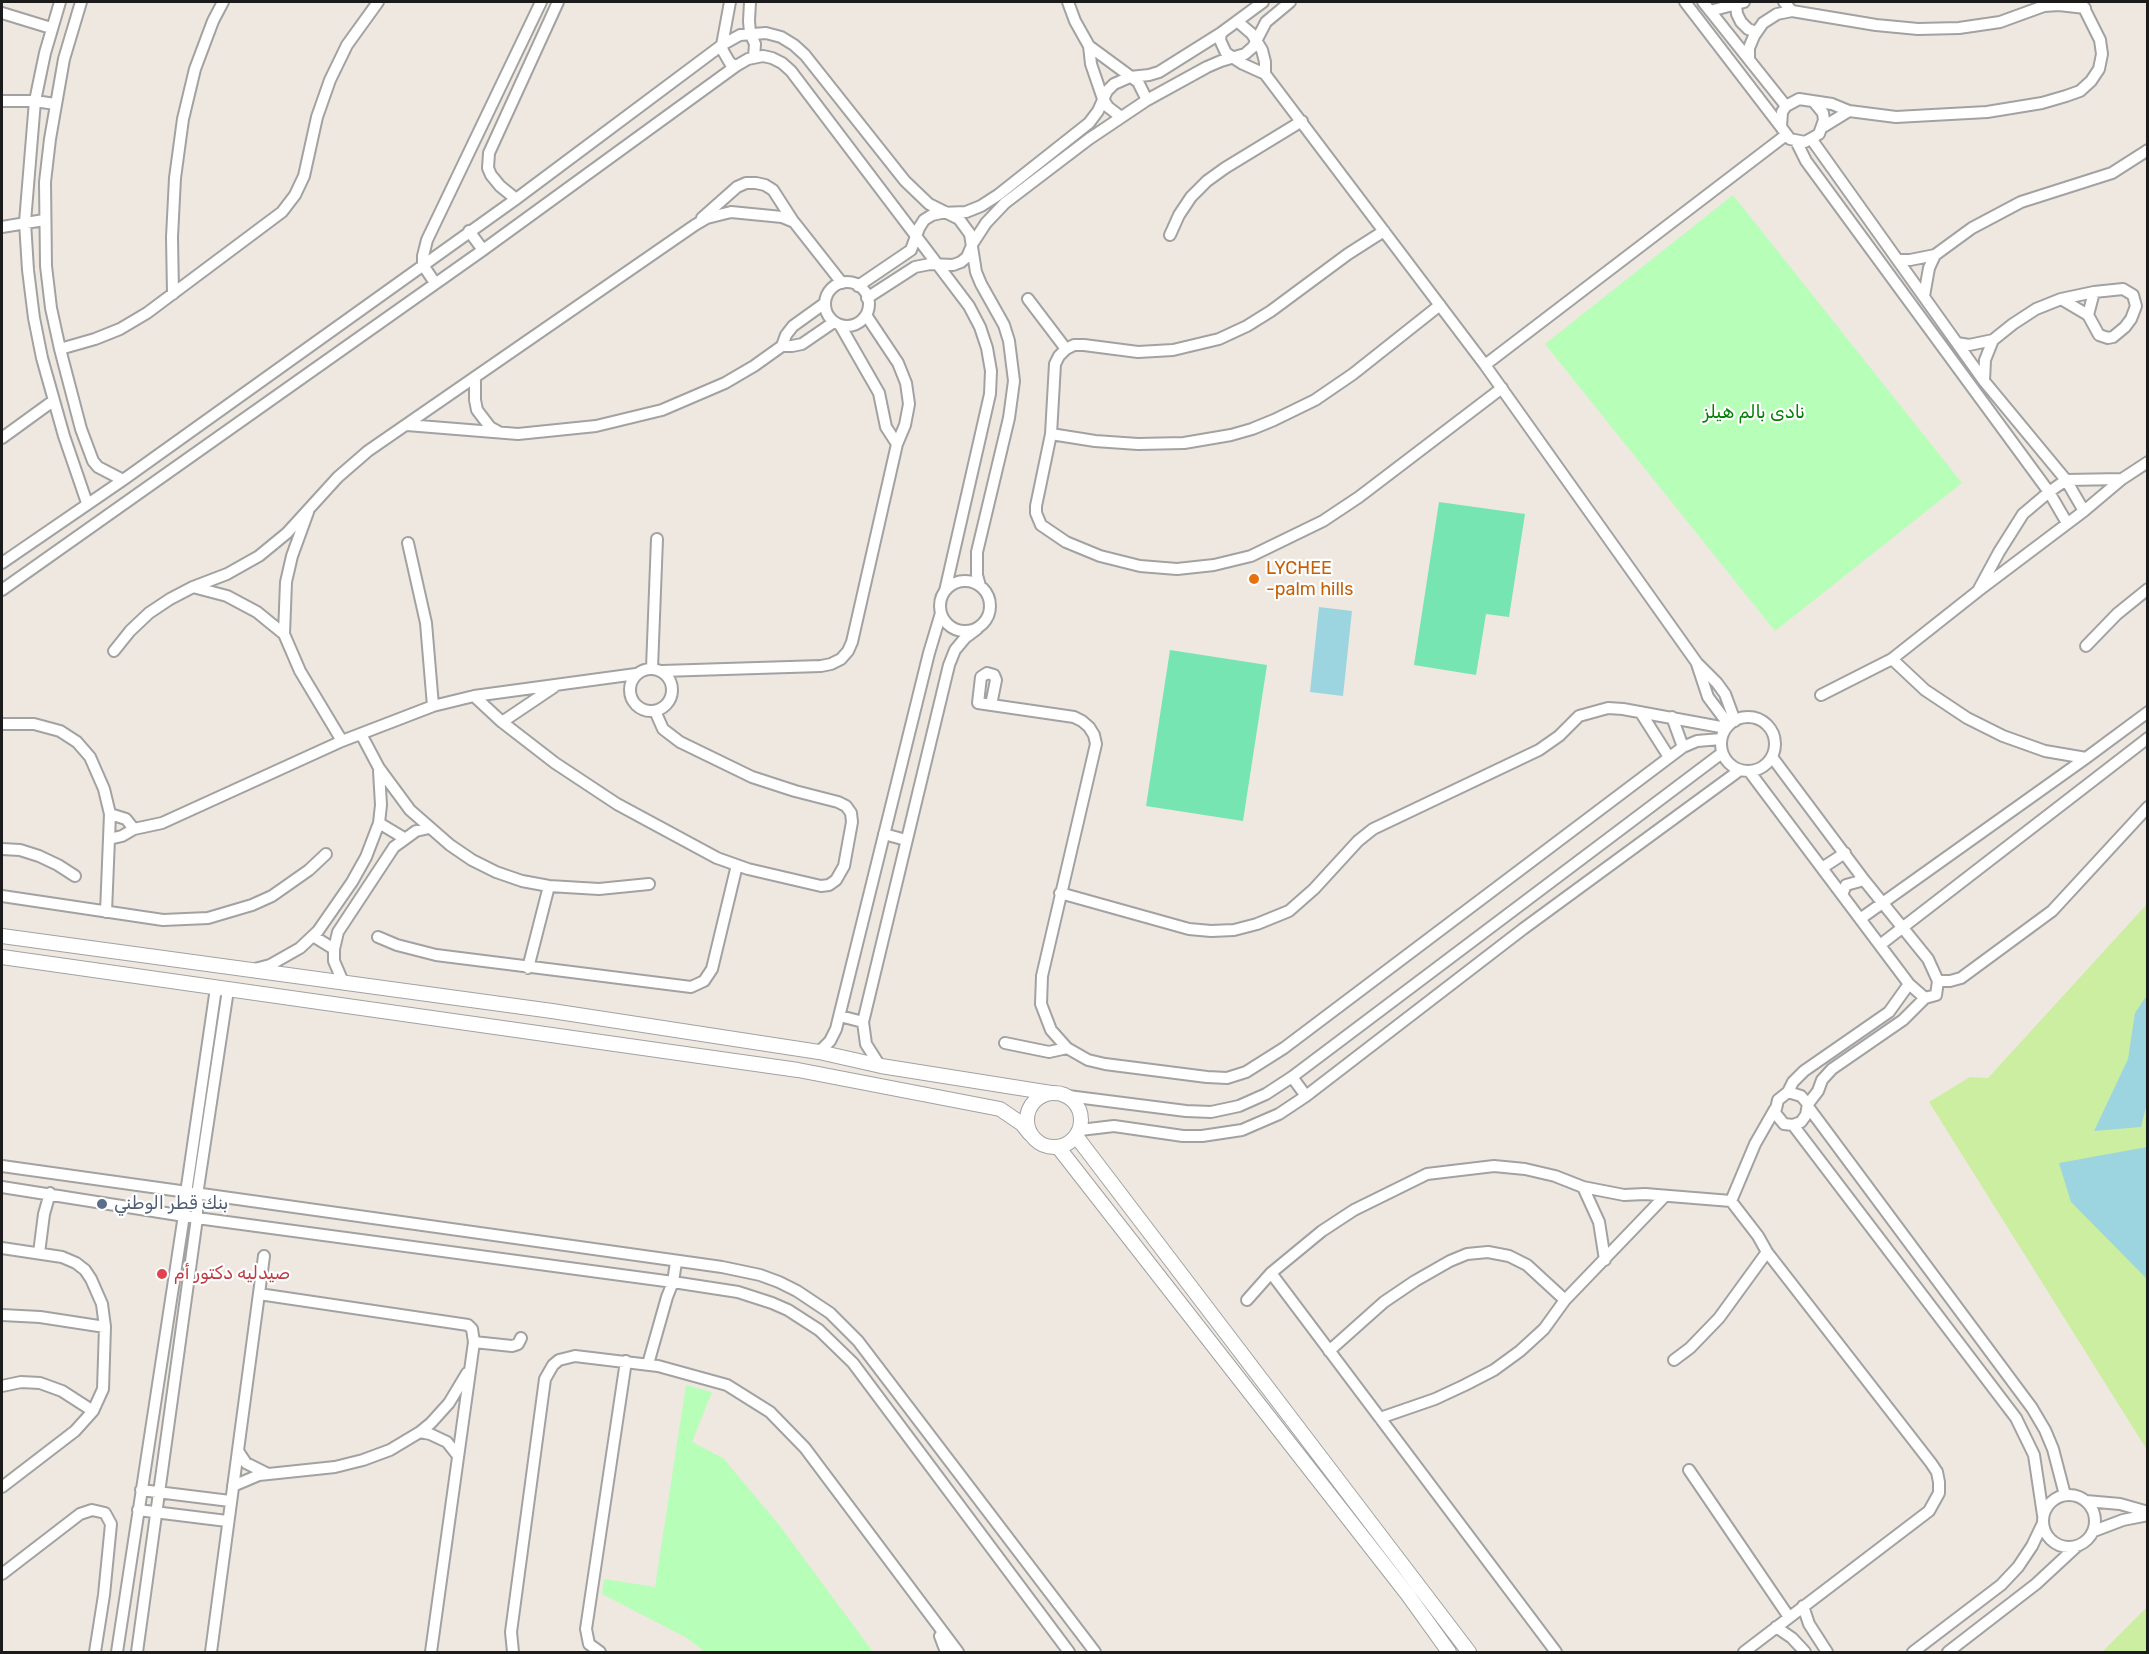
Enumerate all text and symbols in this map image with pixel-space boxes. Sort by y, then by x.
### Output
park label: نادى بالم هيلز [1703,402,1805,424]
place label: LYCHEE -palm hills [1266,558,1353,600]
marker: LYCHEE -palm hills [1247,572,1261,586]
place label: بنك قطر الوطني [114,1193,228,1215]
marker: بنك قطر الوطني [95,1197,109,1211]
place label: صيدليه دكتور أم [174,1263,290,1285]
marker: صيدليه دكتور أم [155,1267,169,1281]

